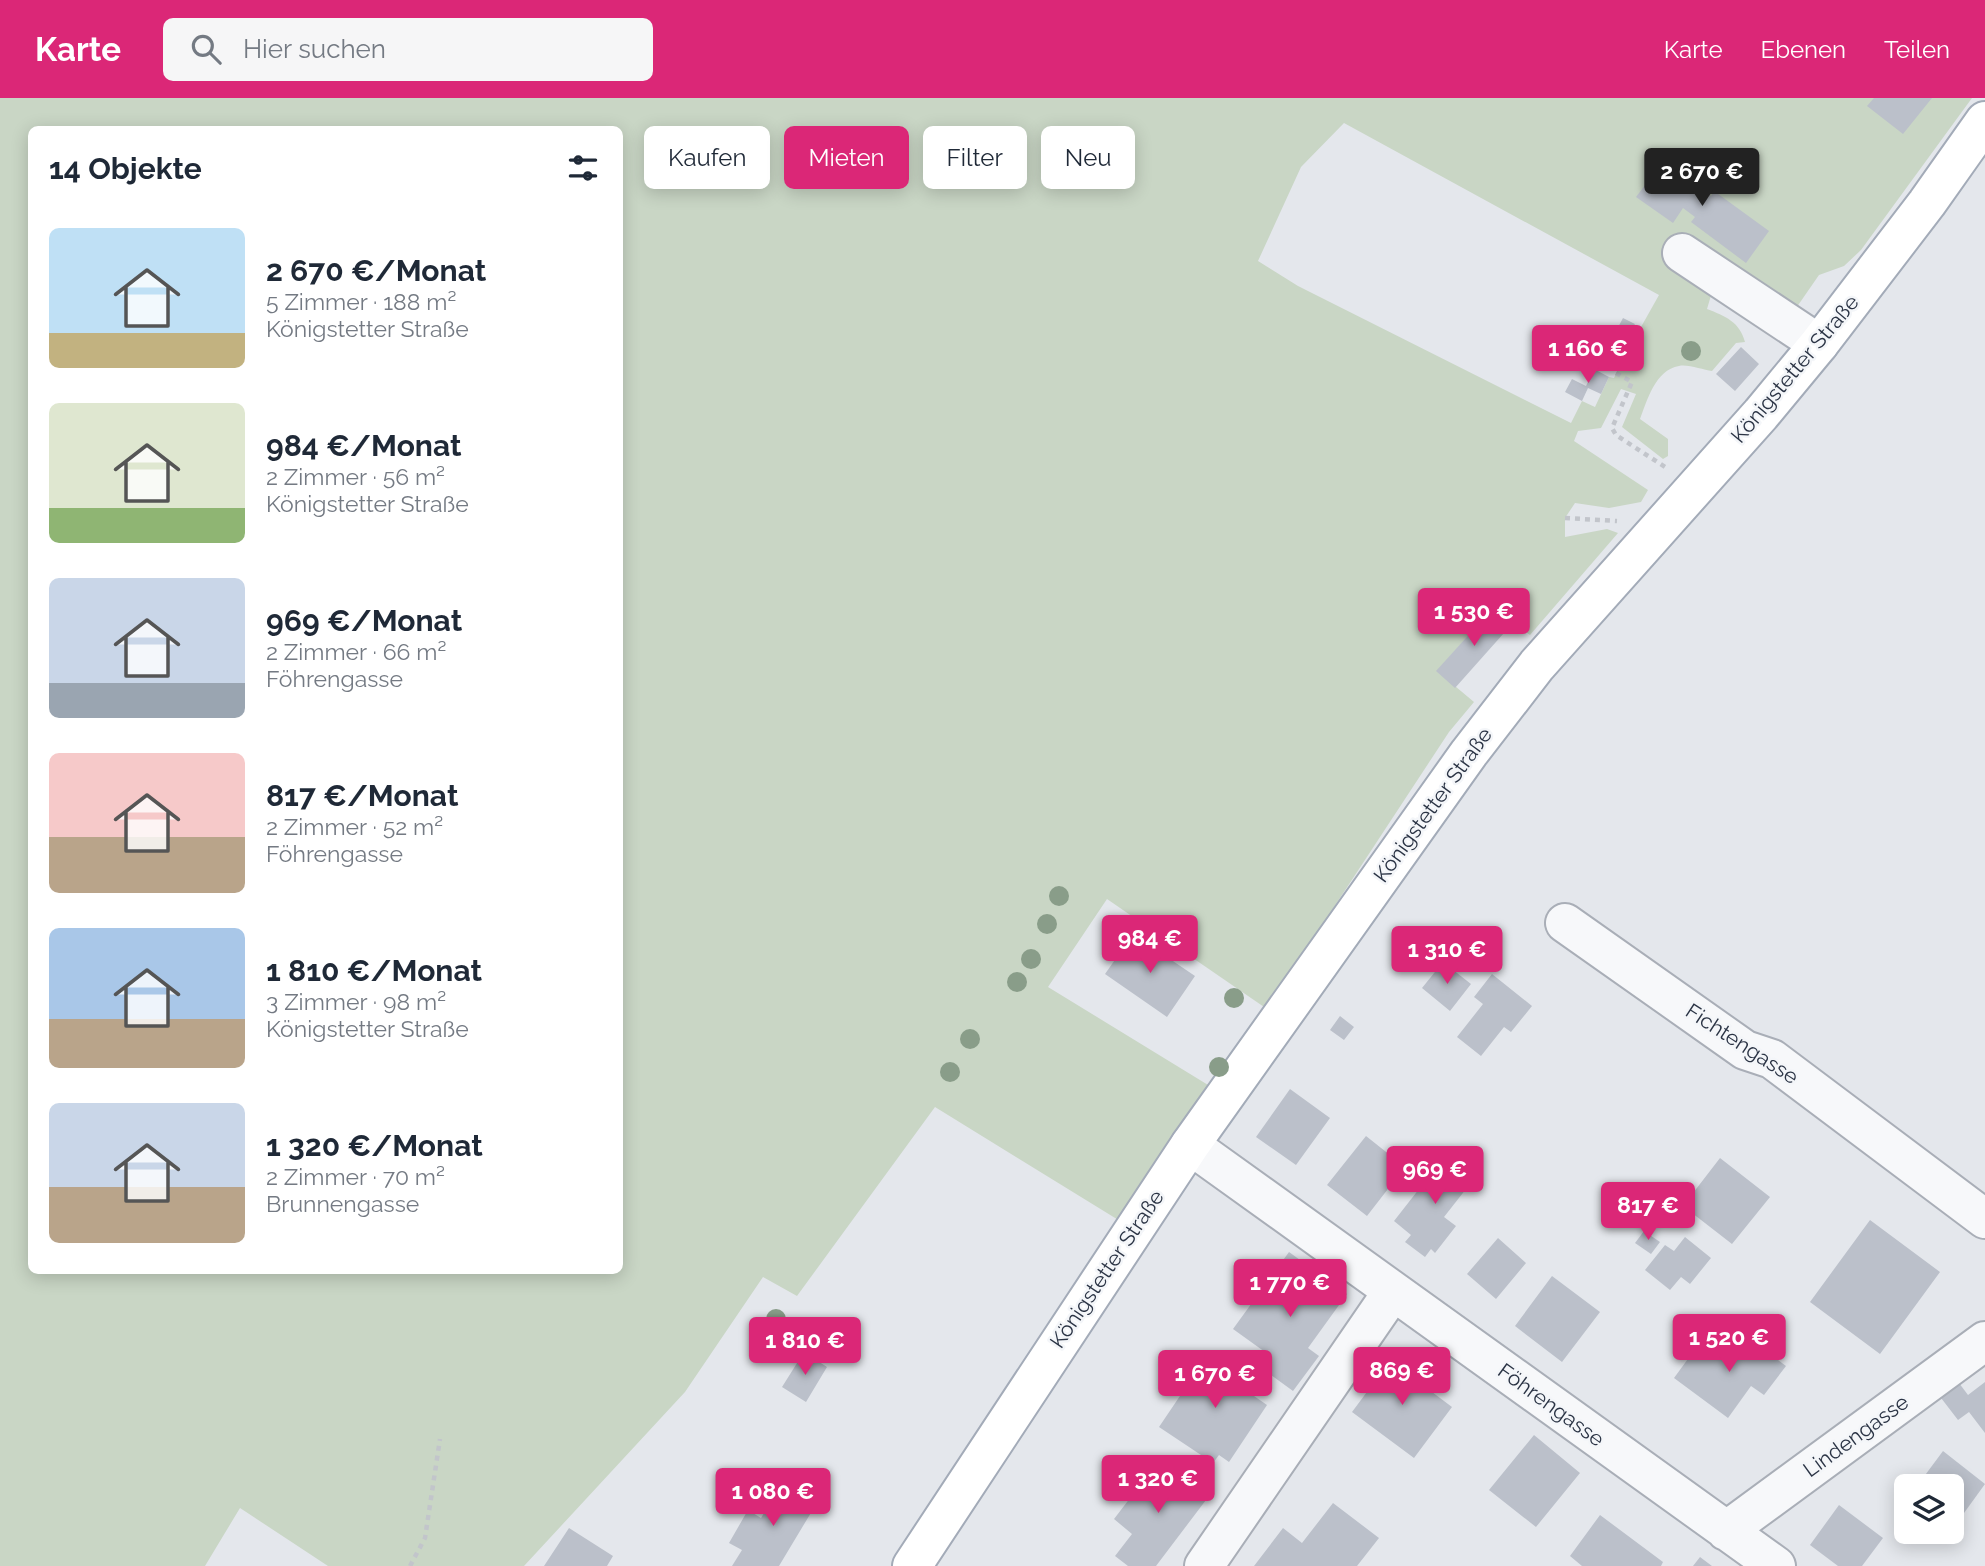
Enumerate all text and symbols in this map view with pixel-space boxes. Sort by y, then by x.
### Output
search box [163,18,653,81]
text: Karte [35,30,121,69]
icon: search [187,30,225,68]
text: Hier suchen [243,34,386,64]
text: Karte [1664,35,1723,64]
text: Ebenen [1761,35,1846,64]
text: Teilen [1884,35,1950,64]
chip: Kaufen [644,126,770,189]
chip: Mieten [784,126,909,189]
chip: Filter [923,126,1027,189]
chip: Neu [1041,126,1135,189]
pin: 2 670 € [1637,148,1767,208]
icon: filters [564,149,602,187]
text: 14 Objekte [49,151,202,186]
text: 2 670 € [1660,157,1744,184]
text: 2 670 €/Monat [266,253,486,288]
icon: home [105,256,189,340]
text: 5 Zimmer · 188 m² [266,288,456,315]
street label: Königstetter Straße [1726,290,1864,448]
text: Königstetter Straße [266,315,469,342]
pin: 1 160 € [1523,326,1653,385]
text: 1 160 € [1548,334,1628,361]
text: 984 €/Monat [266,428,462,463]
icon: home [105,431,189,515]
text: 2 Zimmer · 56 m² [266,463,445,490]
text: Königstetter Straße [266,490,469,517]
pin: 1 530 € [1409,588,1539,648]
text: 1 530 € [1434,597,1514,624]
text: 969 €/Monat [266,603,462,638]
icon: home [105,606,189,690]
text: 2 Zimmer · 66 m² [266,638,446,665]
text: Föhrengasse [266,665,403,692]
street label: Königstetter Straße [1368,722,1497,887]
text: 817 €/Monat [266,778,458,813]
icon: home [105,781,189,865]
text: 2 Zimmer · 52 m² [266,813,443,840]
text: Föhrengasse [266,840,403,867]
pin: 984 € [1101,916,1199,975]
text: 984 € [1118,924,1182,951]
pin: 1 310 € [1382,926,1512,986]
text: 1 310 € [1407,935,1487,962]
text: 1 810 €/Monat [266,953,482,988]
icon: home [105,956,189,1040]
text: 3 Zimmer · 98 m² [266,988,446,1015]
street label: Fichtengasse [1681,998,1803,1089]
text: Königstetter Straße [266,1015,469,1042]
text: 1 320 €/Monat [266,1128,483,1163]
icon: home [105,1131,189,1215]
pin: 969 € [1386,1146,1484,1206]
text: 969 € [1403,1155,1467,1182]
text: 2 Zimmer · 70 m² [266,1163,445,1190]
pin: 817 € [1599,1182,1697,1242]
street label: Königstetter Straße [1044,1185,1169,1352]
text: Brunnengasse [266,1190,419,1217]
text: 817 € [1617,1191,1679,1218]
pin: 1 770 € [1225,1260,1355,1319]
text: 1 770 € [1250,1268,1330,1295]
pin: 1 520 € [1664,1314,1794,1374]
pin: 1 810 € [740,1318,870,1377]
text: 1 520 € [1689,1323,1769,1350]
text: 1 810 € [765,1326,845,1353]
pin: 869 € [1353,1348,1451,1407]
pin: 1 670 € [1150,1350,1280,1410]
text: 869 € [1369,1356,1435,1383]
street label: Föhrengasse [1493,1358,1609,1451]
text: 1 670 € [1174,1359,1256,1386]
street label: Lindengasse [1798,1389,1913,1482]
pin: 1 320 € [1093,1456,1223,1515]
text: 1 320 € [1118,1464,1198,1491]
pin: 1 080 € [708,1468,838,1528]
map controls [1894,1474,1964,1544]
button: layers [1894,1474,1964,1544]
text: 1 080 € [732,1477,814,1504]

